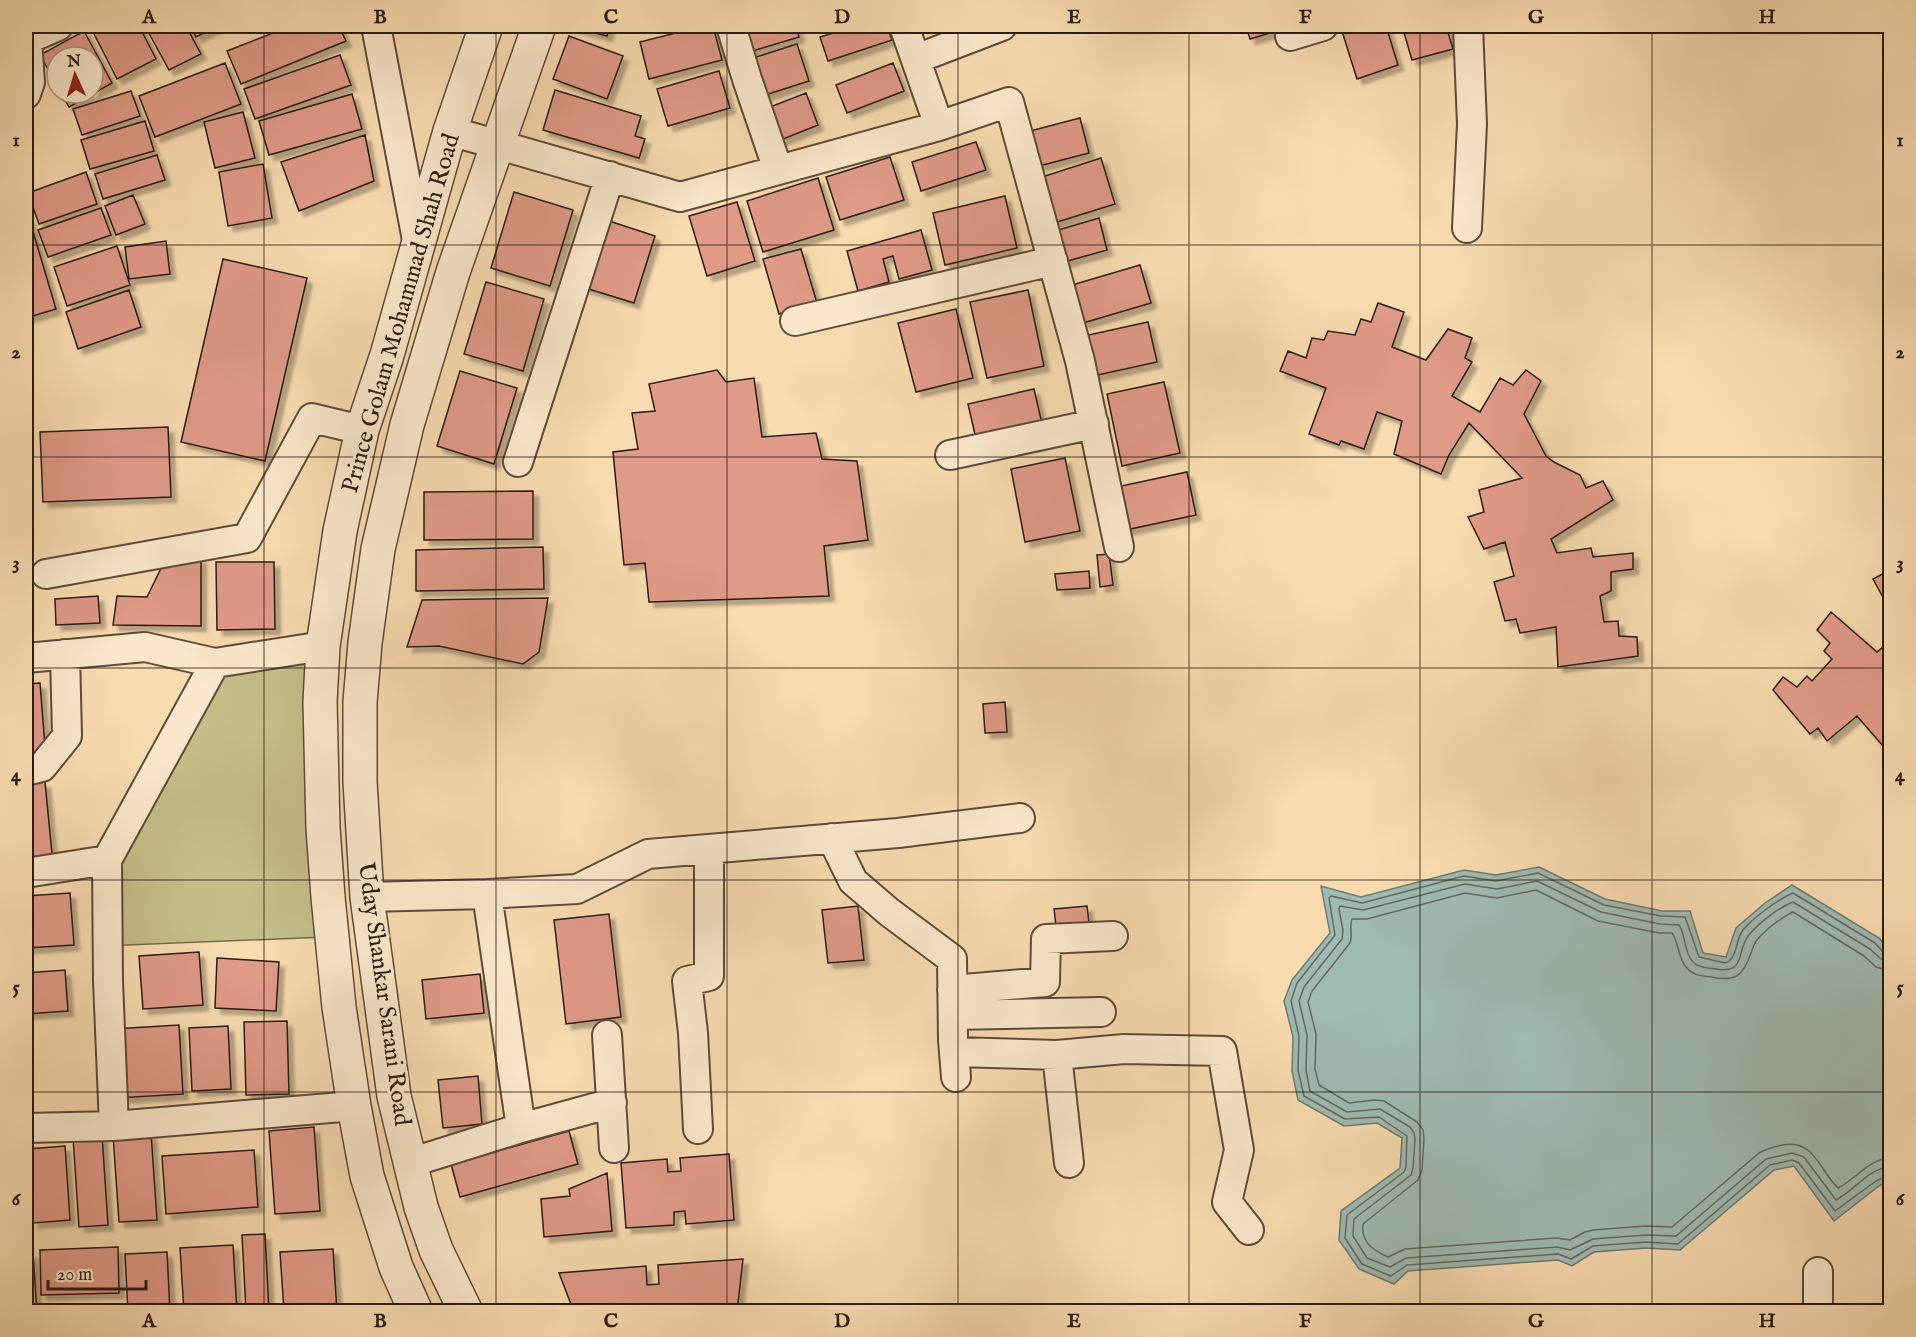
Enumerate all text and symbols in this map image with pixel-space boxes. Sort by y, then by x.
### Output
text: A [141,5,157,30]
text: B [373,5,387,30]
text: C [604,5,618,30]
text: D [834,5,850,30]
text: E [1067,5,1081,30]
text: F [1299,5,1312,30]
text: G [1528,5,1545,30]
text: H [1758,5,1776,30]
north arrow [45,45,105,105]
text: N [65,52,82,73]
text: 1 [12,128,20,153]
text: 1 [1896,128,1904,153]
street label: Prince Golam Mohammad Shah Road [335,130,468,497]
text: 2 [11,340,21,365]
text: 2 [1895,340,1905,365]
text: 3 [12,551,20,576]
text: 3 [1896,551,1904,576]
text: 4 [11,763,22,788]
text: 4 [1895,763,1906,788]
street label: Uday Shankar Sarani Road [350,860,417,1128]
text: 5 [12,975,20,1000]
text: 5 [1896,975,1904,1000]
text: 6 [12,1187,22,1212]
text: 6 [1896,1187,1906,1212]
scale bar [48,1253,146,1291]
text: 20 m [57,1264,92,1287]
text: A [141,1309,157,1334]
text: B [373,1309,387,1334]
text: C [604,1309,618,1334]
text: D [834,1309,850,1334]
text: E [1067,1309,1081,1334]
text: F [1299,1309,1312,1334]
text: G [1528,1309,1545,1334]
text: H [1758,1309,1776,1334]

